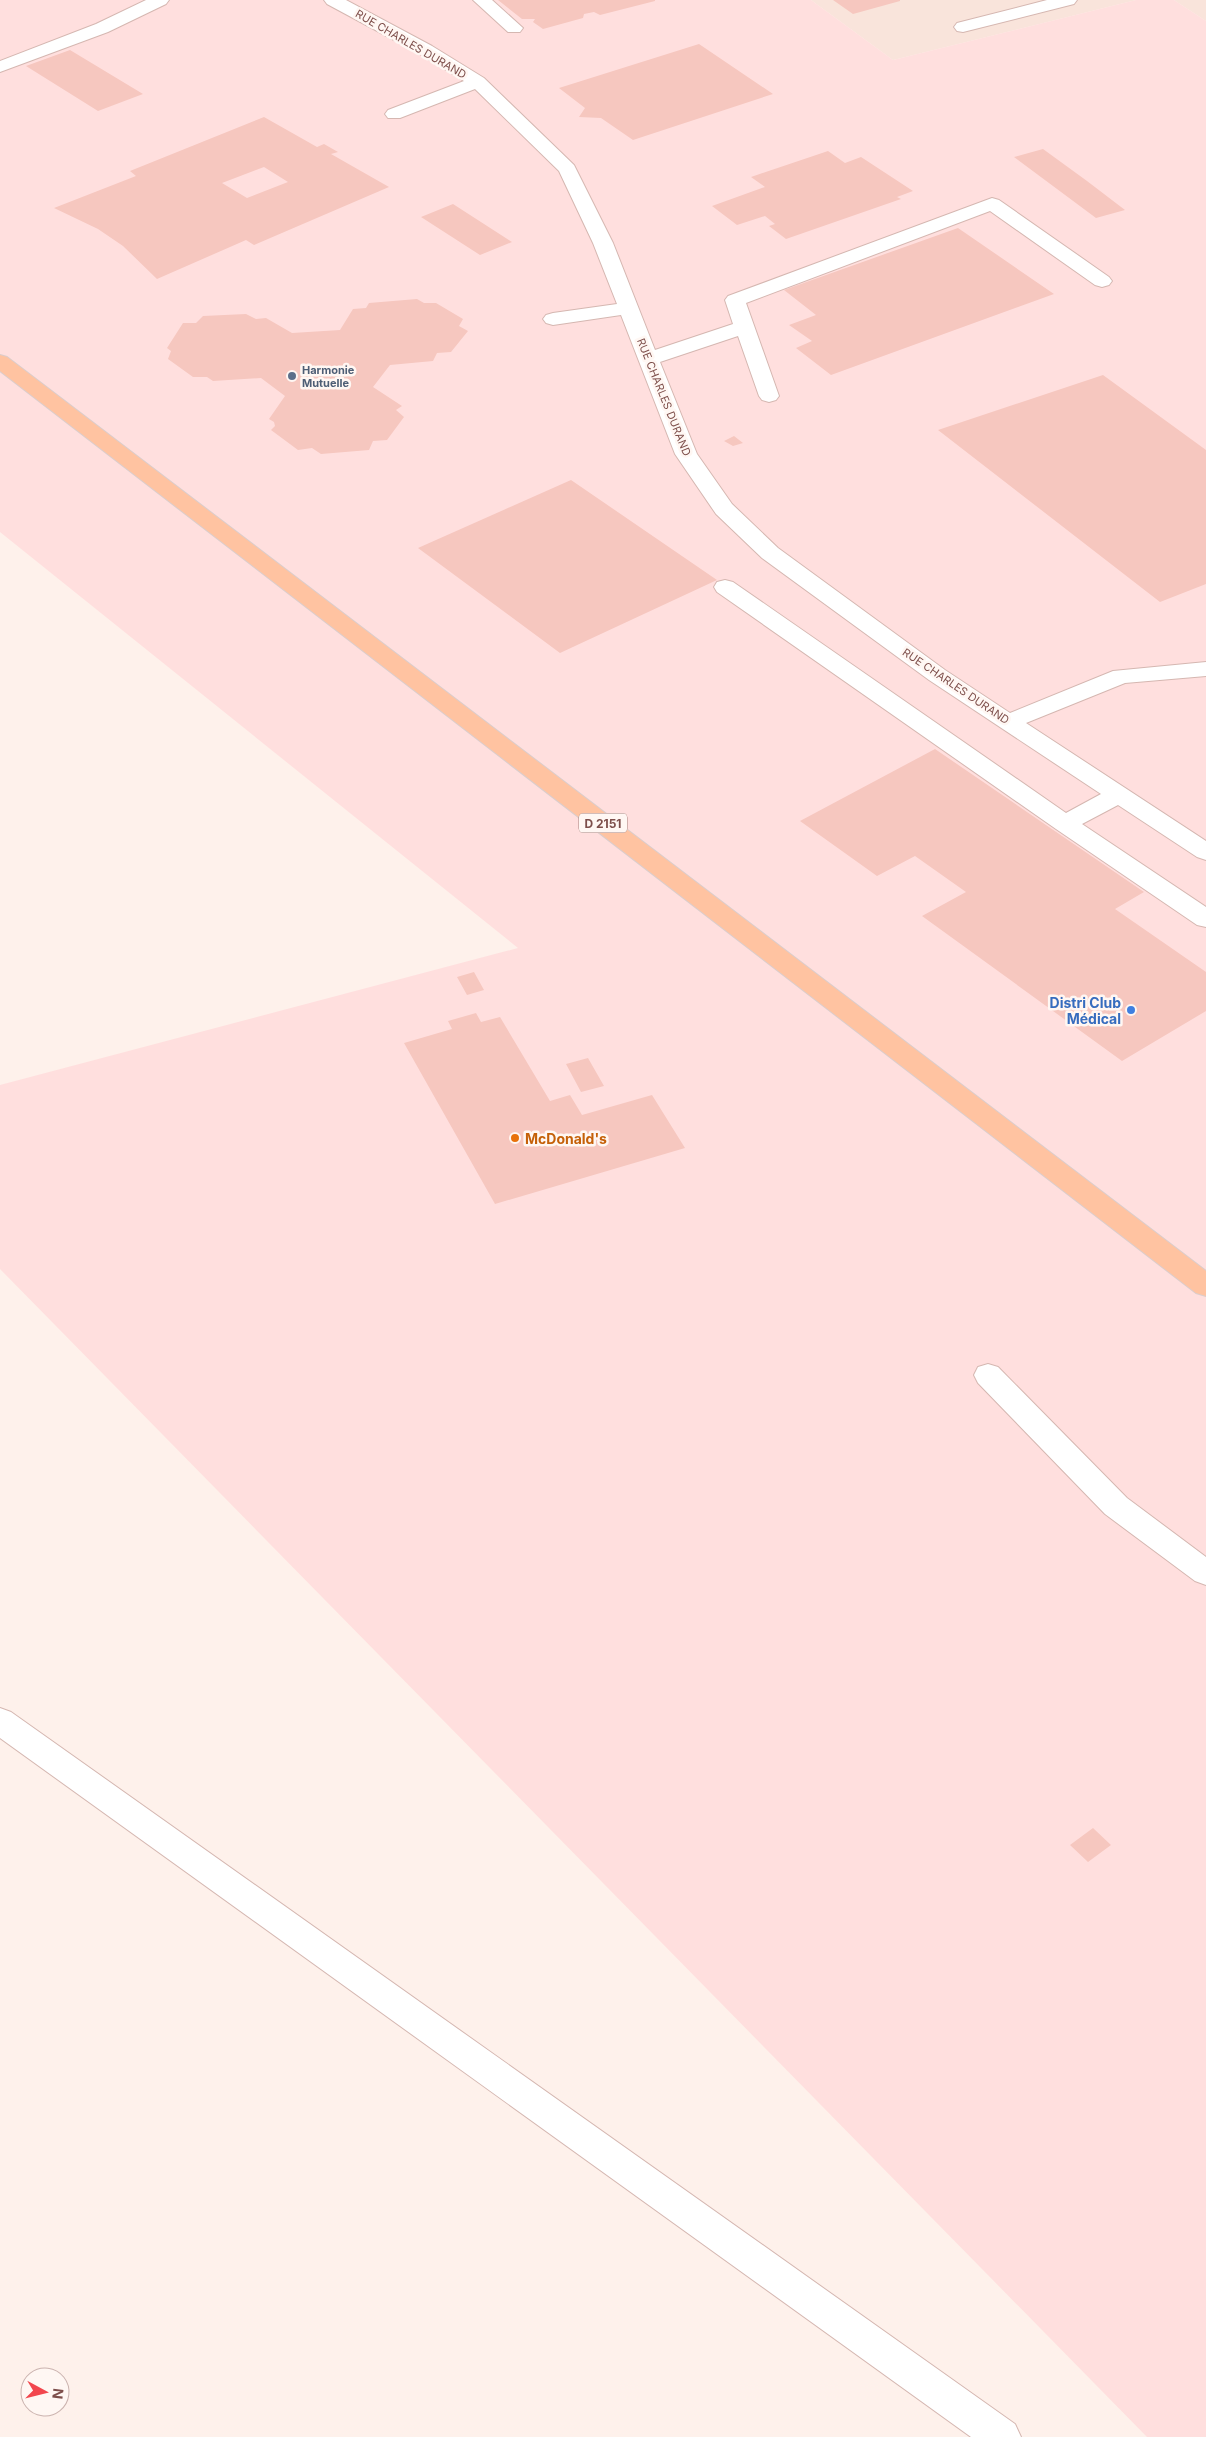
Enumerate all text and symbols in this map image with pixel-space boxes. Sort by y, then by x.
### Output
street label: RUE CHARLES DURAND [353,6,469,82]
street label: RUE CHARLES DURAND [634,336,694,458]
place label: Harmonie Mutuelle [302,363,355,390]
marker: Harmonie Mutuelle [286,370,298,382]
street label: RUE CHARLES DURAND [900,645,1012,727]
road number: D 2151 [579,814,627,832]
place label: Distri Club Médical [1050,994,1121,1027]
marker: Distri Club Médical [1125,1004,1137,1016]
place label: McDonald's [525,1130,607,1147]
marker: McDonald's [509,1132,521,1144]
north arrow [20,2367,70,2417]
text: N [49,2387,67,2400]

